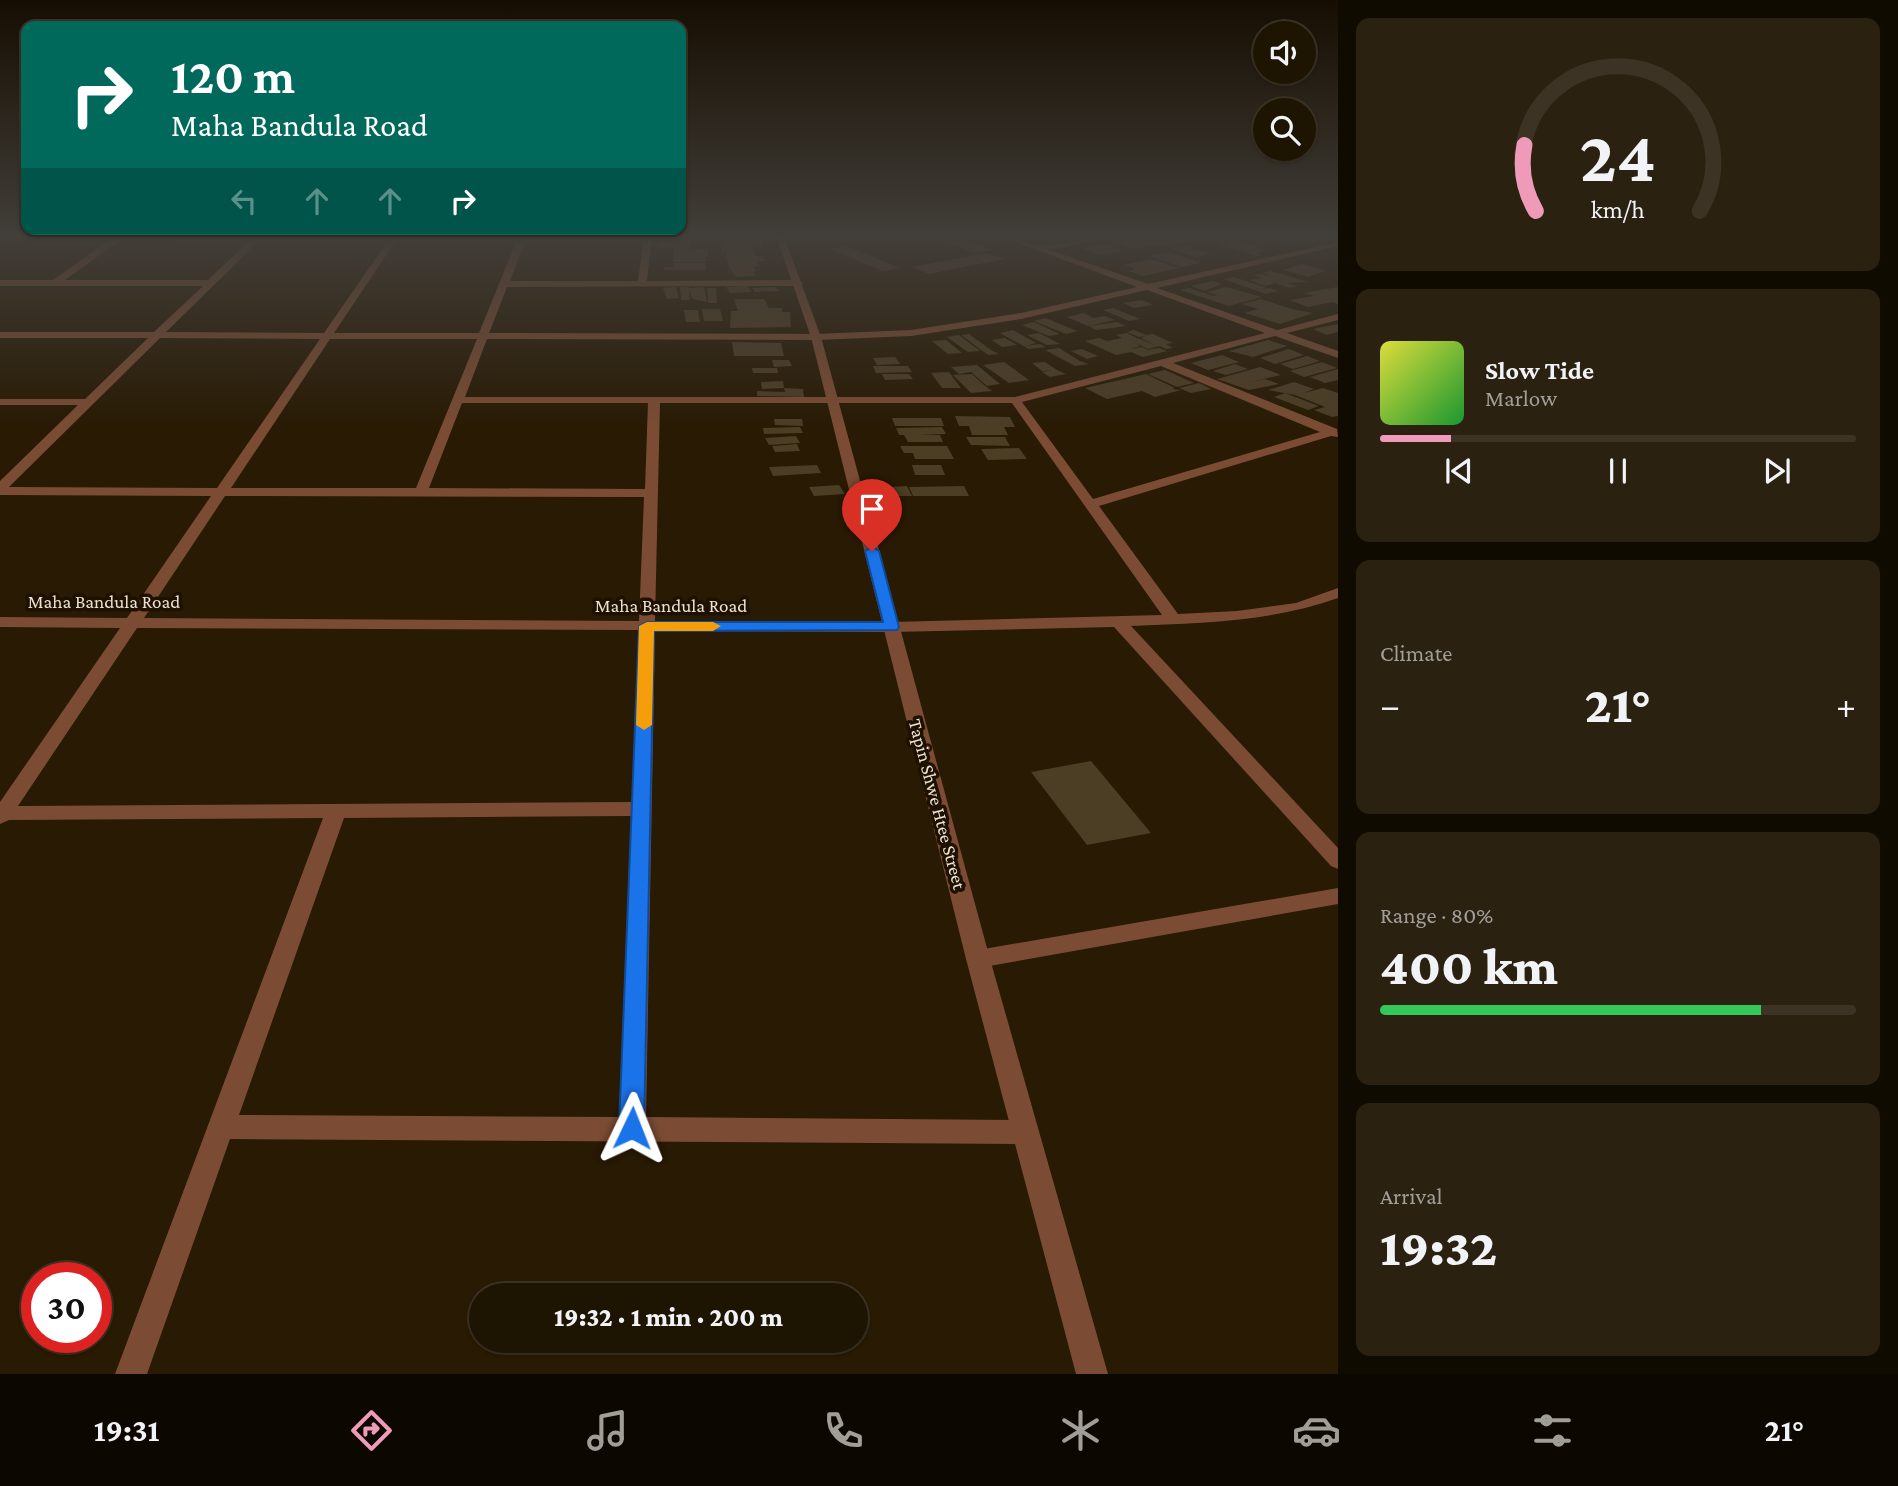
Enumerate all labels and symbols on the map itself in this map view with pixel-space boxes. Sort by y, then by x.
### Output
pin [842,479,902,551]
street label: Maha Bandula Road [28,591,180,612]
street label: Maha Bandula Road [595,595,747,616]
street label: Tapin Shwe Htee Street [905,717,971,892]
position arrow [595,1091,669,1165]
speed limit sign: 30 [21,1262,112,1353]

